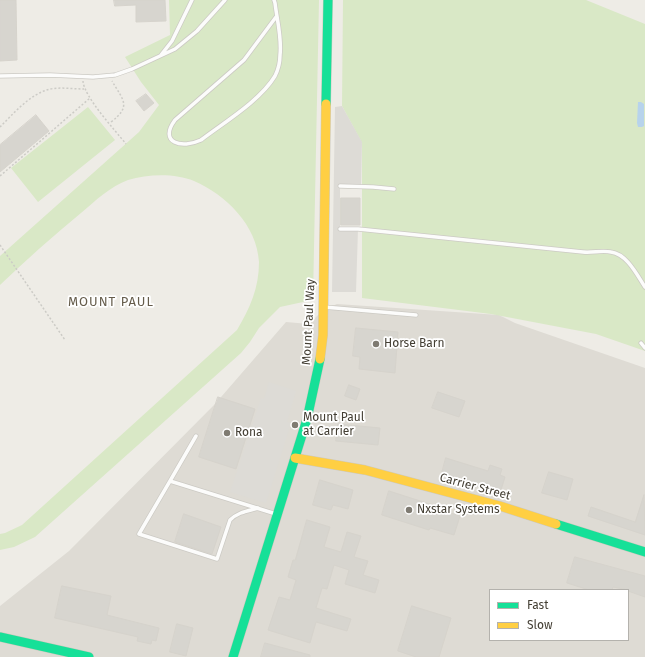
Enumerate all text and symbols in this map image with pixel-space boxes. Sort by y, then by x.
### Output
street label: Mount Paul Way [300,279,318,365]
district label: MOUNT PAUL [68,294,154,310]
place label: Horse Barn [384,337,444,351]
marker: Horse Barn [371,339,381,349]
place label: Mount Paul at Carrier [303,411,364,439]
marker: Mount Paul at Carrier [290,420,300,430]
place label: Rona [235,426,263,440]
marker: Rona [222,428,232,438]
street label: Carrier Street [438,471,512,503]
place label: Nxstar Systems [417,503,500,517]
marker: Nxstar Systems [404,505,414,515]
legend [489,589,629,641]
text: Fast [527,598,549,612]
text: Slow [527,618,553,632]

